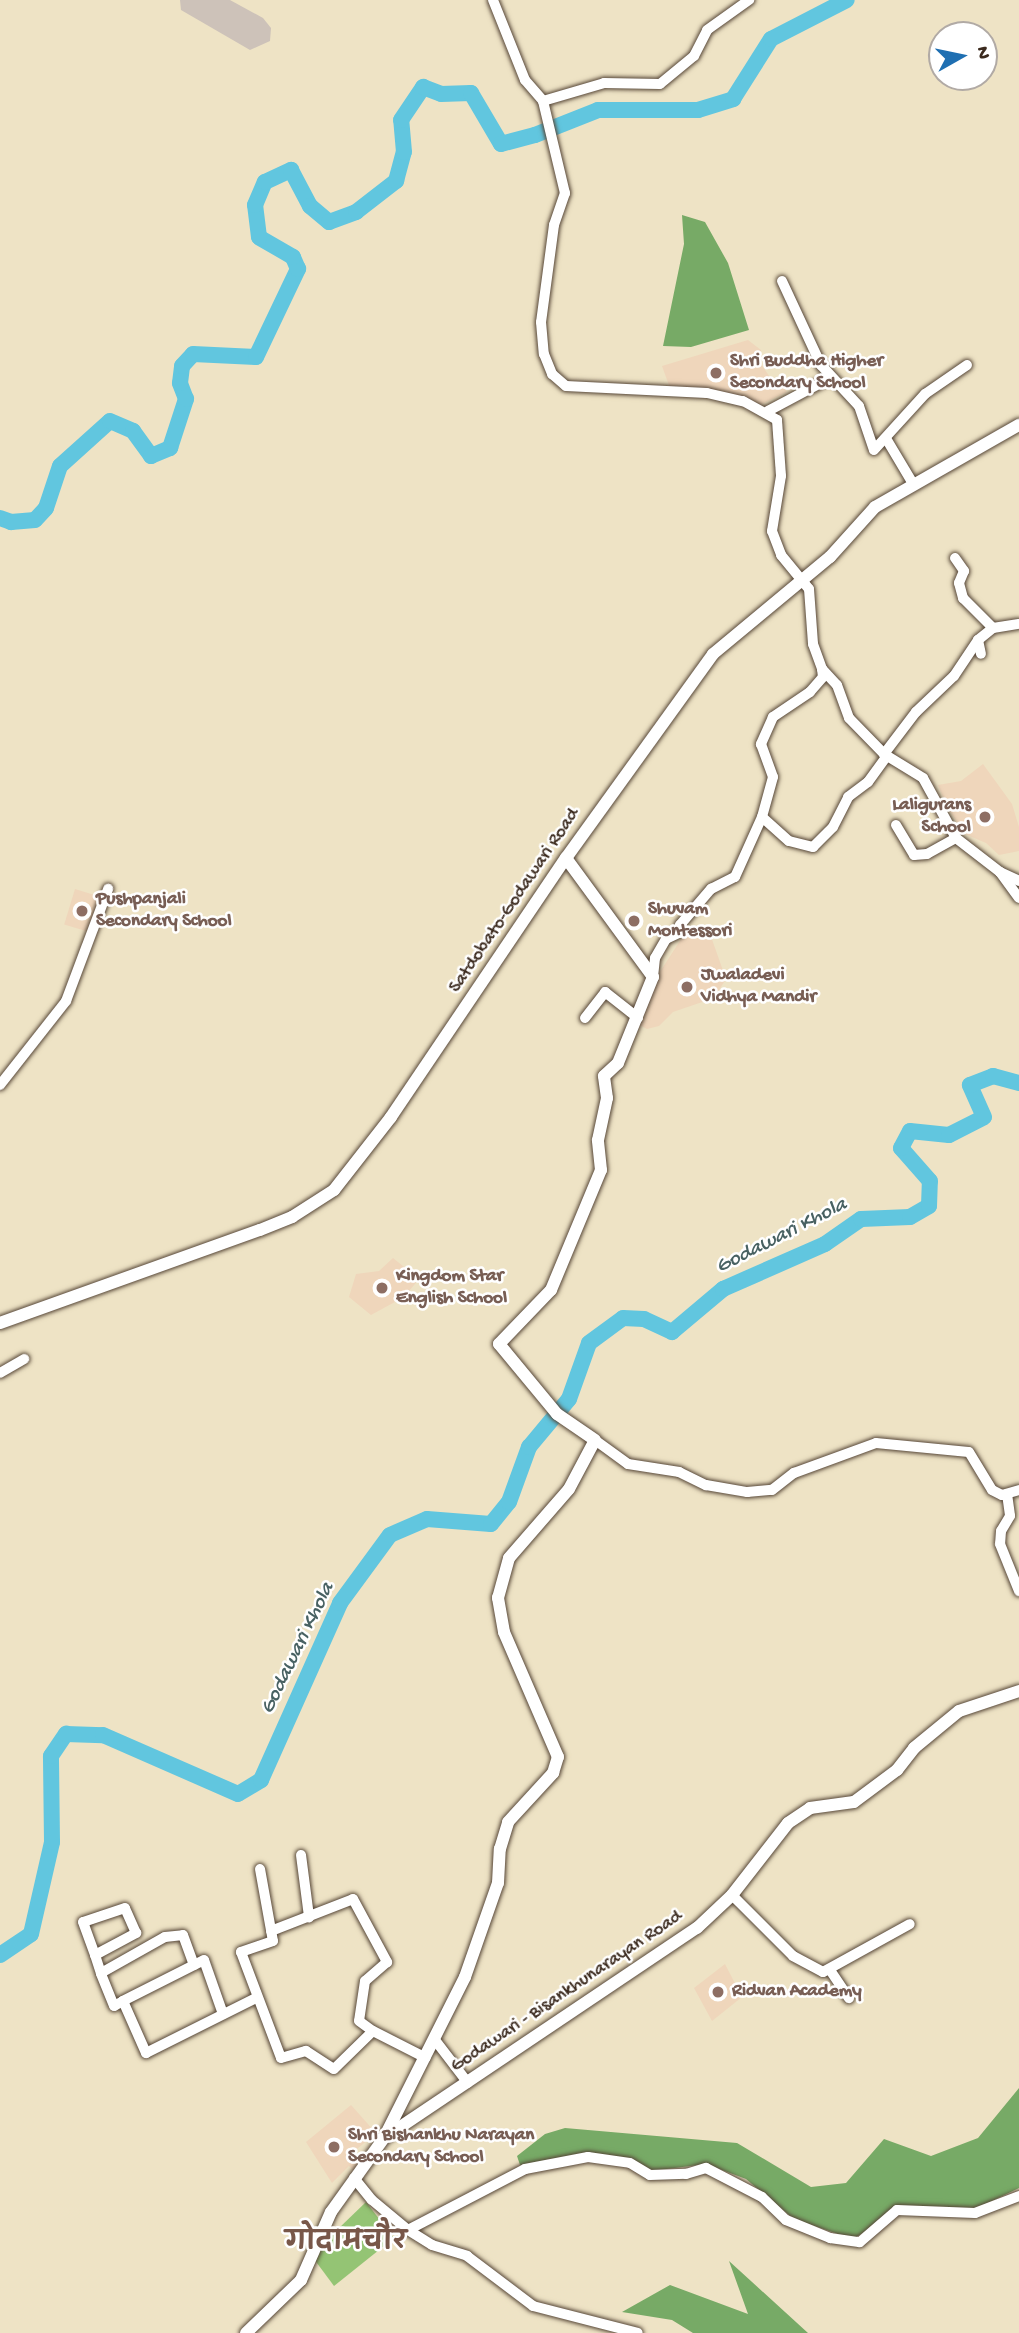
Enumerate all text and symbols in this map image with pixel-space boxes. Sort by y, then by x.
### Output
north arrow [928,21,998,91]
text: N [970,45,995,61]
place label: Shri Buddha Higher Secondary School [730,351,883,395]
marker: Shri Buddha Higher Secondary School [708,365,724,381]
place label: Laligurans School [892,795,971,839]
street label: Satdobato-Godawari Road [445,804,585,998]
marker: Laligurans School [977,809,993,825]
place label: Pushpanjali Secondary School [96,889,232,933]
place label: Shuvam Montessori [648,899,732,943]
marker: Pushpanjali Secondary School [74,903,90,919]
marker: Shuvam Montessori [626,913,642,929]
place label: Jwaladevi Vidhya Mandir [701,965,816,1009]
marker: Jwaladevi Vidhya Mandir [679,979,695,995]
water label: Godawari Khola [713,1193,851,1281]
place label: Kingdom Star English School [396,1266,507,1310]
marker: Kingdom Star English School [374,1280,390,1296]
water label: Godawari Khola [256,1579,342,1719]
street label: Godawari - Bisankhunarayan Road [447,1906,687,2078]
place label: Ridvan Academy [732,1981,862,2003]
marker: Ridvan Academy [710,1984,726,2000]
place label: Shri Bishankhu Narayan Secondary School [348,2125,534,2169]
marker: Shri Bishankhu Narayan Secondary School [326,2139,342,2155]
district label: गोदामचौर [285,2229,407,2261]

